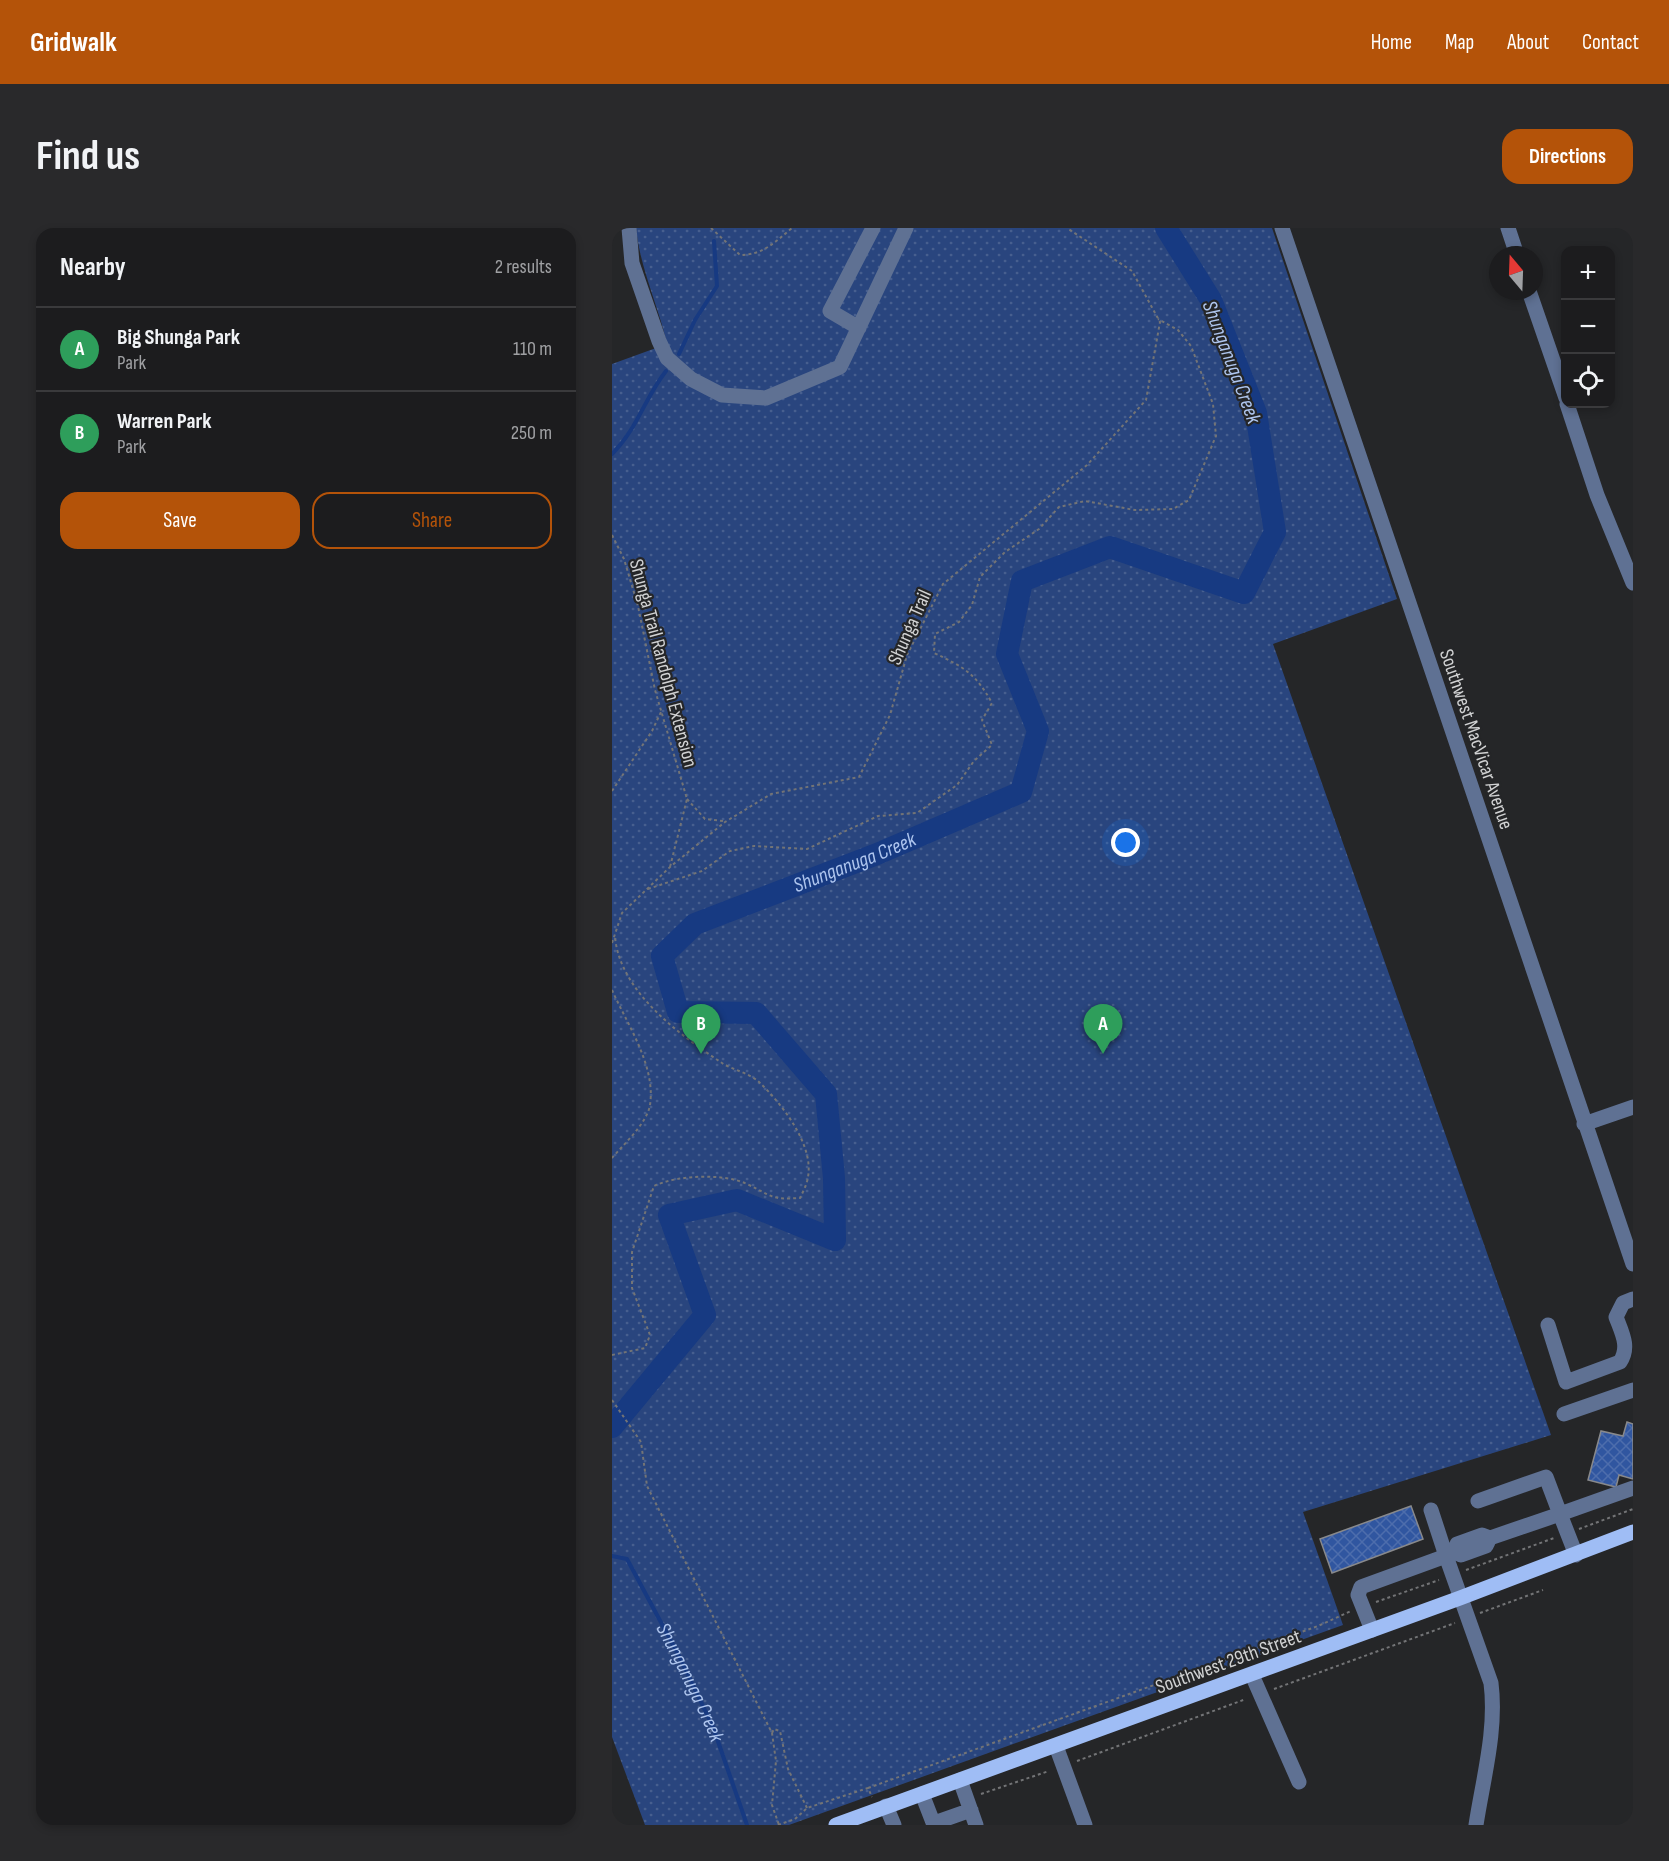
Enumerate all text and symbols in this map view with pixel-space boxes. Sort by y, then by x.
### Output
text: Gridwalk [30,26,117,59]
text: Home [1371,30,1412,55]
text: Map [1445,30,1474,55]
text: About [1507,30,1549,55]
text: Contact [1582,30,1639,55]
button: Directions [1502,129,1633,184]
text: Find us [36,131,140,182]
north arrow [1489,246,1543,300]
map controls [1561,246,1615,408]
button: + [1561,246,1615,300]
text: Nearby [60,252,126,283]
text: 2 results [495,255,552,279]
water label: Shunganuga Creek [1197,297,1267,428]
button: − [1561,300,1615,354]
text: Big Shunga Park [117,324,240,351]
text: A [75,337,84,361]
text: 110 m [513,337,552,361]
text: Park [117,351,146,375]
button: locate [1561,354,1615,408]
text: Warren Park [117,408,211,435]
text: B [75,421,84,445]
text: 250 m [511,421,552,445]
text: Park [117,435,146,459]
button: Save [60,492,300,549]
button: Share [312,492,552,549]
street label: Shunga Trail Randolph Extension [624,557,702,770]
street label: Shunga Trail [883,586,937,669]
street label: Southwest MacVicar Avenue [1434,646,1518,833]
water label: Shunganuga Creek [790,826,921,898]
your location [1111,828,1140,857]
pin: B [682,1004,721,1054]
pin: A [1084,1004,1122,1054]
water label: Shunganuga Creek [650,1618,730,1746]
street label: Southwest 29th Street [1152,1625,1304,1699]

